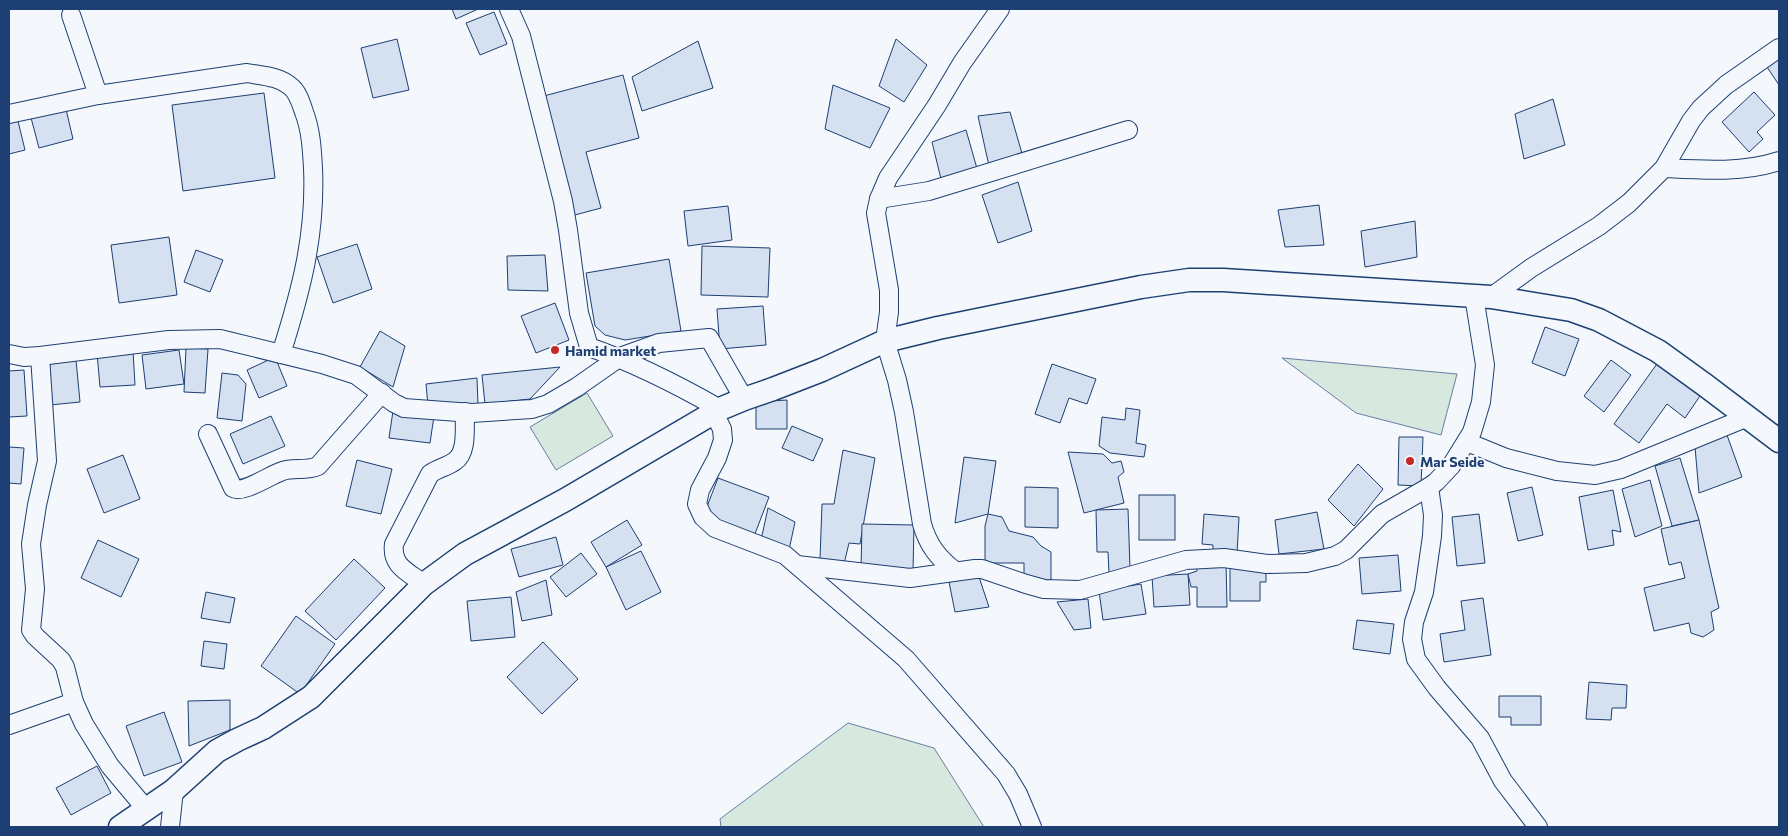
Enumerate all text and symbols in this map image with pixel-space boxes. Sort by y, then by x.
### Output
place label: Hamid market [565,342,656,359]
marker: Hamid market [549,344,561,356]
place label: Mar Seide [1420,453,1484,470]
marker: Mar Seide [1404,455,1416,467]

